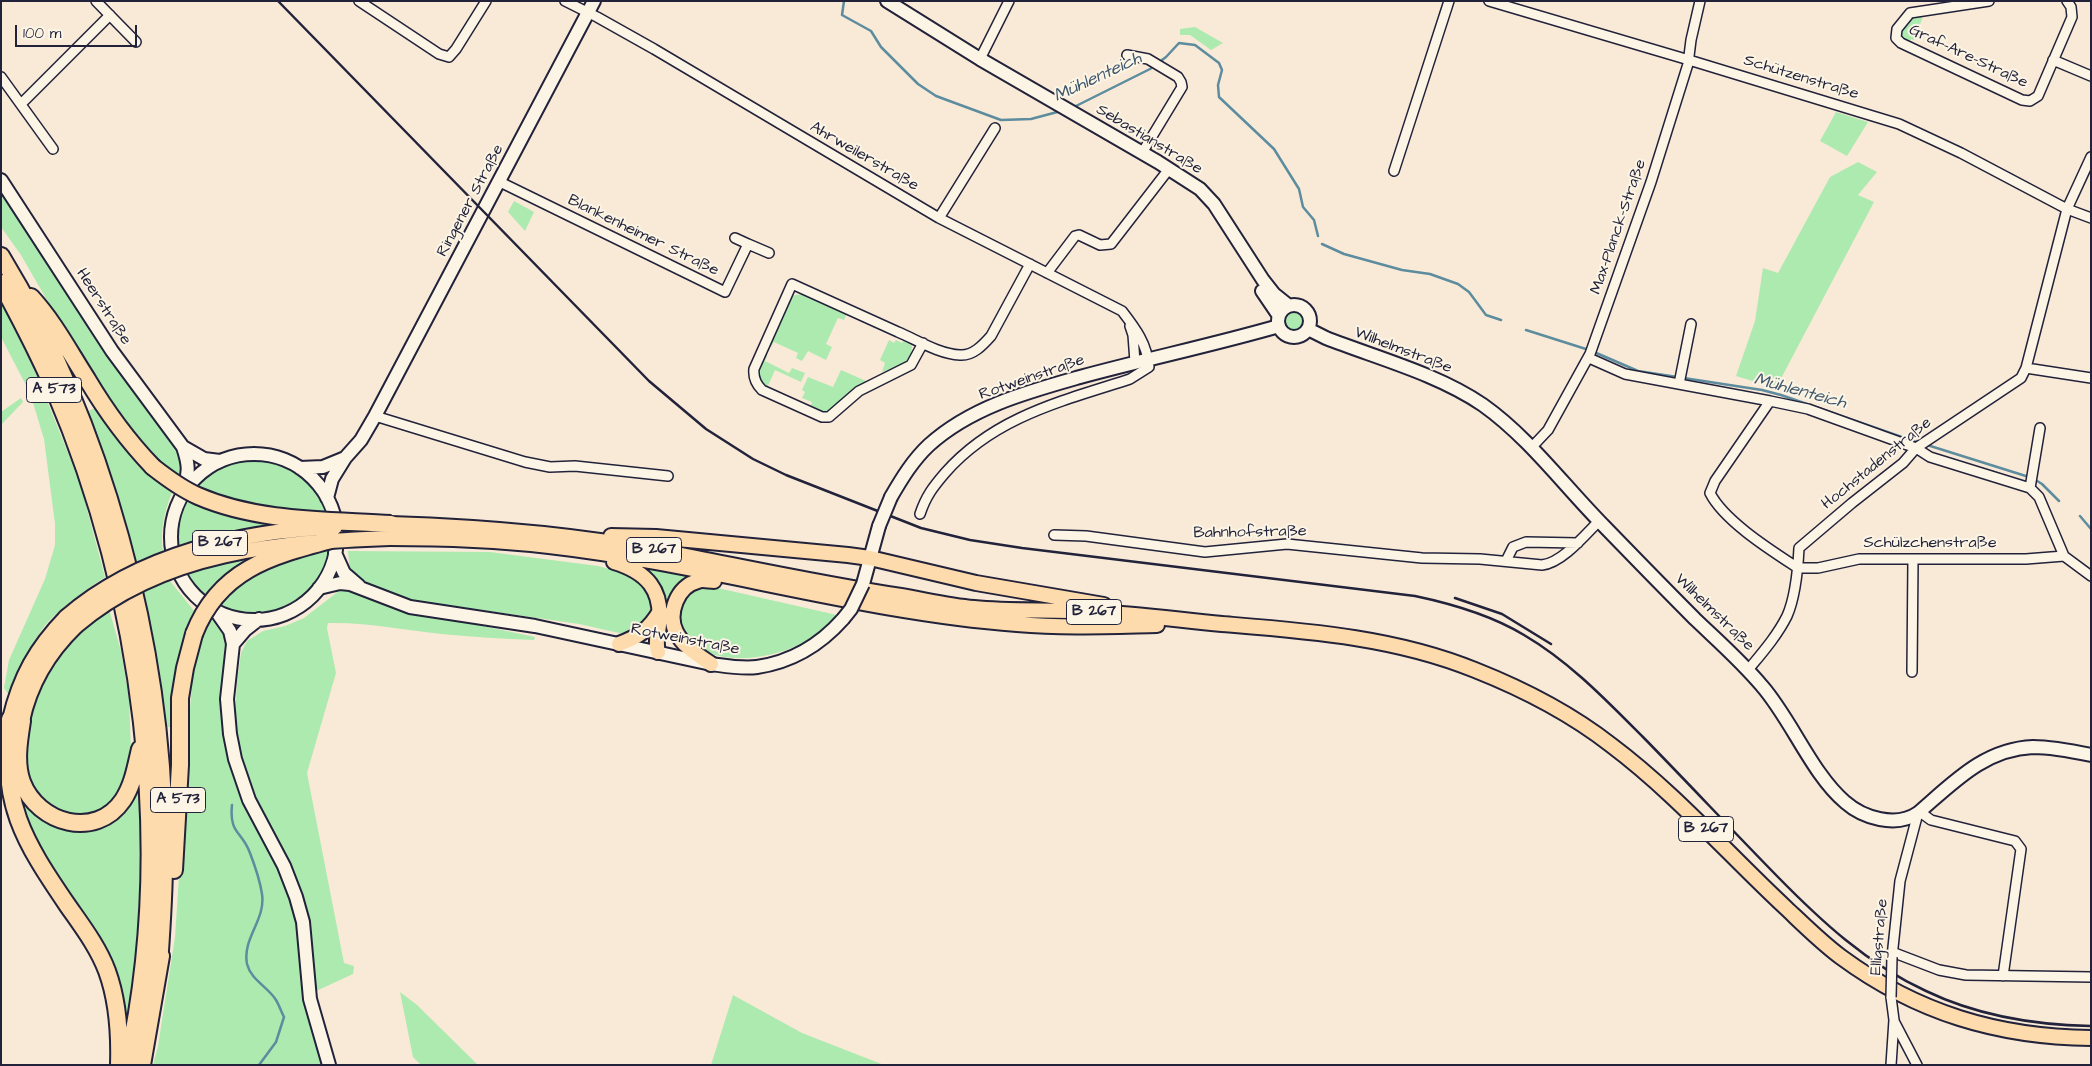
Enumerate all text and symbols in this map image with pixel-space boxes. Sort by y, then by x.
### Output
scale bar [18,15,140,47]
street label: Graf-Are-Straße [1906,21,2030,93]
text: 100 m [23,23,62,44]
water label: Mühlenteich [1051,48,1145,108]
street label: Schützenstraße [1741,51,1861,105]
street label: Sebastianstraße [1092,101,1206,179]
street label: Ahrweilerstraße [806,118,922,196]
street label: Ringener Straße [433,142,509,260]
street label: Max-Planck-Straße [1587,157,1651,297]
street label: Blankenheimer Straße [564,191,722,281]
street label: Heerstraße [71,265,135,349]
street label: Wilhelmstraße [1351,324,1455,378]
street label: Rotweinstraße [977,351,1087,405]
water label: Mühlenteich [1752,369,1848,415]
road number: A 573 [27,378,82,402]
street label: Hochstadenstraße [1818,414,1936,514]
street label: Bahnhofstraße [1193,522,1307,544]
road number: B 267 [192,530,248,556]
street label: Schülzchenstraße [1863,534,1997,554]
road number: B 267 [626,538,682,562]
street label: Wilhelmstraße [1670,570,1758,656]
road number: B 267 [1066,600,1122,624]
street label: Rotweinstraße [629,620,741,660]
road number: A 573 [150,788,206,812]
road number: B 267 [1678,816,1734,842]
street label: Elligstraße [1867,898,1893,976]

